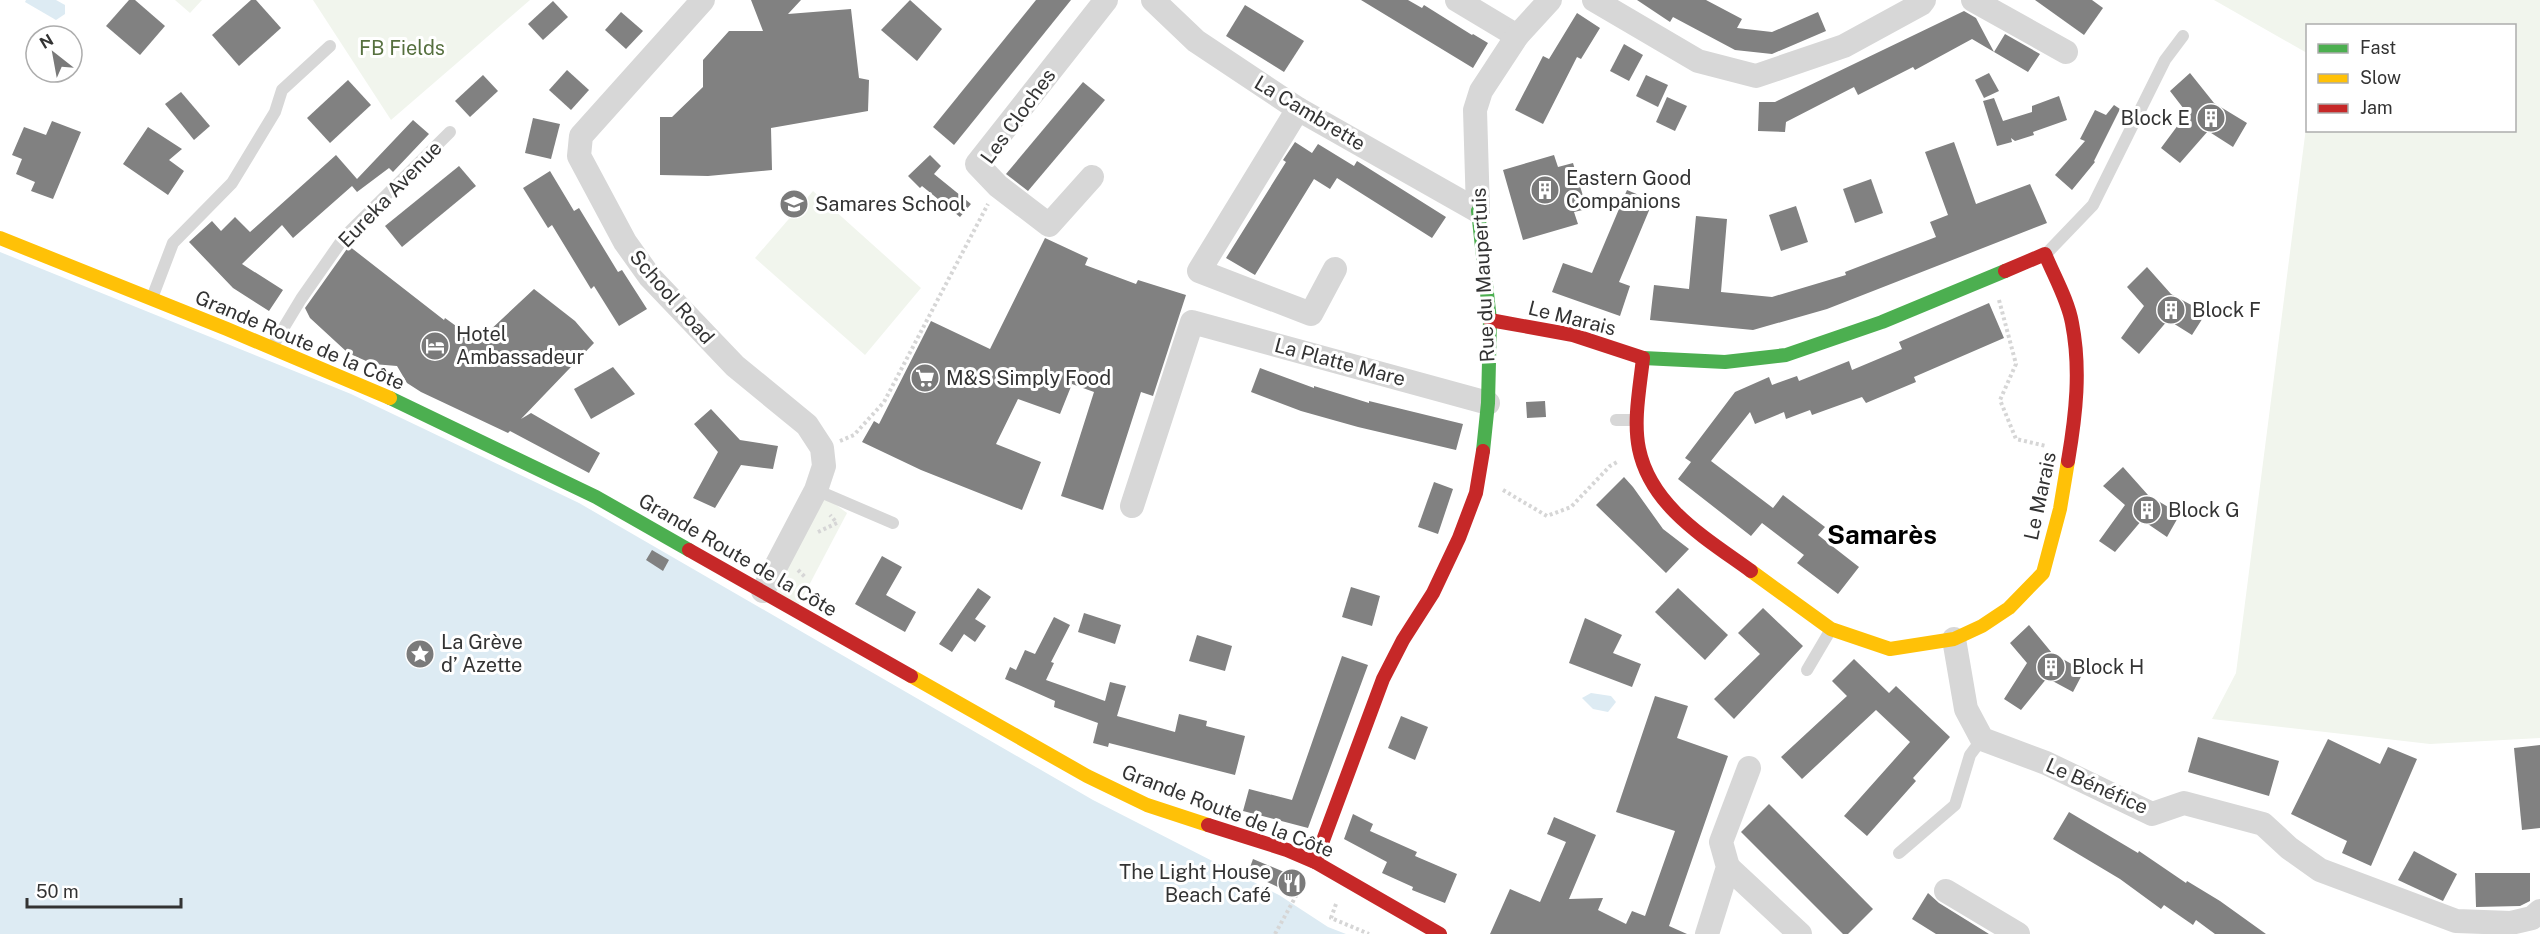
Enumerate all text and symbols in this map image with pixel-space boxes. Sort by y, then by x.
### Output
north arrow [24,24,84,84]
legend [2306,24,2516,132]
text: N [36,30,57,53]
park label: FB Fields [359,36,445,60]
text: Fast [2360,37,2396,58]
street label: Les Cloches [975,64,1061,168]
text: Slow [2360,67,2401,88]
street label: La Cambrette [1250,70,1370,156]
text: Jam [2360,97,2393,118]
building icon: Block E [2195,102,2227,134]
place label: Block E [2120,106,2190,130]
street label: Eureka Avenue [333,136,447,252]
place label: Eastern Good Companions [1566,166,1691,213]
building icon: Eastern Good Companions [1529,174,1561,206]
street label: Rue du Maupertuis [1466,187,1500,363]
school or university icon: Samares School [778,188,810,220]
place label: Samares School [815,192,966,216]
street label: School Road [625,245,719,349]
street label: Grande Route de la Côte [192,285,408,395]
building icon: Block F [2155,294,2187,326]
street label: Le Marais [1526,296,1618,340]
place label: Block F [2192,298,2261,322]
place label: Hotel Ambassadeur [456,322,585,369]
hotel icon: Hotel Ambassadeur [419,330,451,362]
street label: La Platte Mare [1272,333,1408,391]
supermarket icon: M&S Simply Food [909,362,941,394]
place label: M&S Simply Food [946,366,1111,390]
street label: Le Marais [2019,450,2061,542]
street label: Grande Route de la Côte [634,488,842,622]
building icon: Block G [2131,494,2163,526]
place label: Block G [2168,498,2240,522]
district label: Samarès [1827,519,1937,550]
place label: La Grève d’ Azette [441,630,523,677]
place icon: La Grève d’ Azette [404,638,436,670]
building icon: Block H [2035,651,2067,683]
place label: Block H [2072,655,2144,679]
street label: Le Bénéfice [2042,753,2152,819]
street label: Grande Route de la Côte [1118,759,1338,863]
place label: The Light House Beach Café [1119,860,1271,907]
restaurant icon: The Light House Beach Café [1276,867,1308,899]
scale bar [27,871,182,909]
text: 50 m [36,881,79,902]

